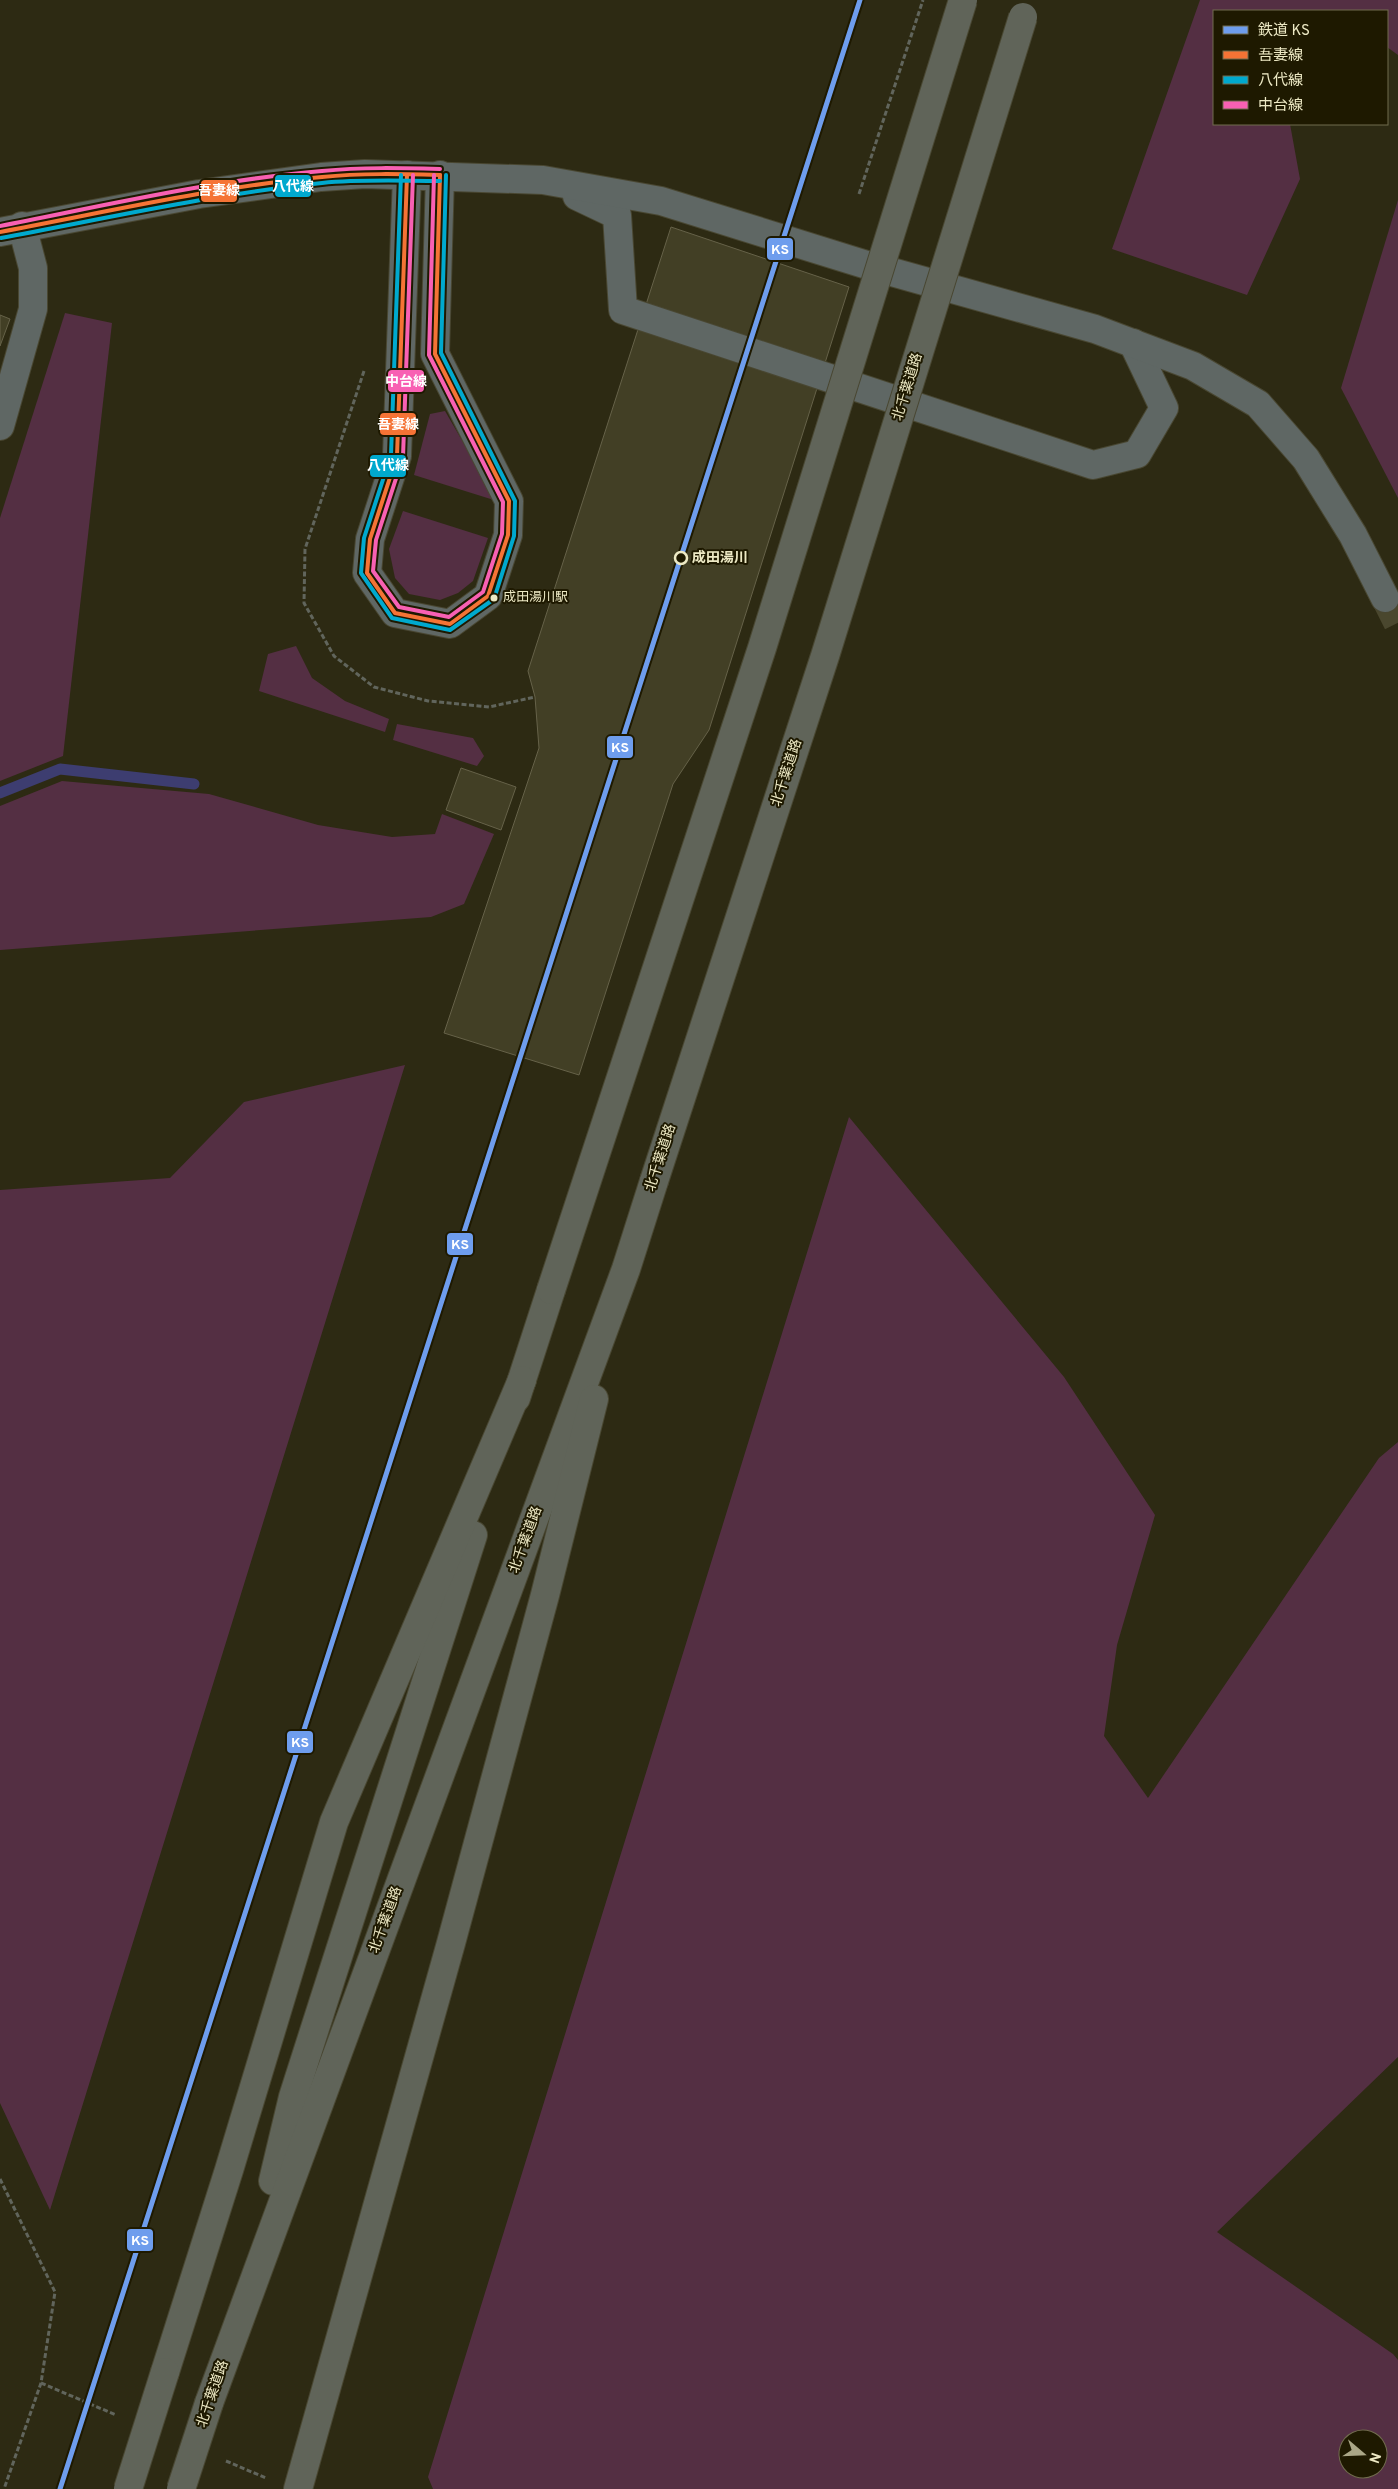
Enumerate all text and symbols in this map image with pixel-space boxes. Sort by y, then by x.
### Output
legend [1213,10,1388,125]
text: 鉄道 KS [1258,22,1310,41]
text: 吾妻線 [1258,47,1303,66]
text: 八代線 [1258,71,1303,91]
text: 中台線 [1258,97,1303,116]
line badge: 八代線 [274,174,312,198]
text: 八代線 [272,178,314,196]
line badge: 吾妻線 [200,179,238,203]
text: 吾妻線 [198,183,240,200]
line badge: KS [766,237,794,261]
text: KS [771,242,789,259]
street label: 北千葉道路 [889,351,926,423]
line badge: 中台線 [387,369,425,393]
text: 中台線 [385,374,427,391]
line badge: 吾妻線 [379,412,417,436]
text: 吾妻線 [377,417,419,434]
line badge: 八代線 [369,454,407,478]
text: 八代線 [367,457,409,475]
place label: 成田湯川 [692,549,748,567]
marker: 成田湯川 [674,551,688,565]
place label: 成田湯川駅 [503,590,568,606]
marker: 成田湯川駅 [489,593,499,603]
line badge: KS [606,735,634,759]
street label: 北千葉道路 [767,737,806,809]
text: KS [611,740,629,757]
street label: 北千葉道路 [641,1122,680,1194]
line badge: KS [446,1232,474,1256]
text: KS [451,1237,469,1254]
street label: 北千葉道路 [505,1504,546,1576]
line badge: KS [286,1730,314,1754]
text: KS [291,1735,309,1752]
street label: 北千葉道路 [365,1884,406,1956]
line badge: KS [126,2228,154,2252]
text: KS [131,2233,149,2250]
street label: 北千葉道路 [193,2358,232,2430]
north arrow [1338,2429,1388,2479]
text: N [1364,2450,1384,2465]

